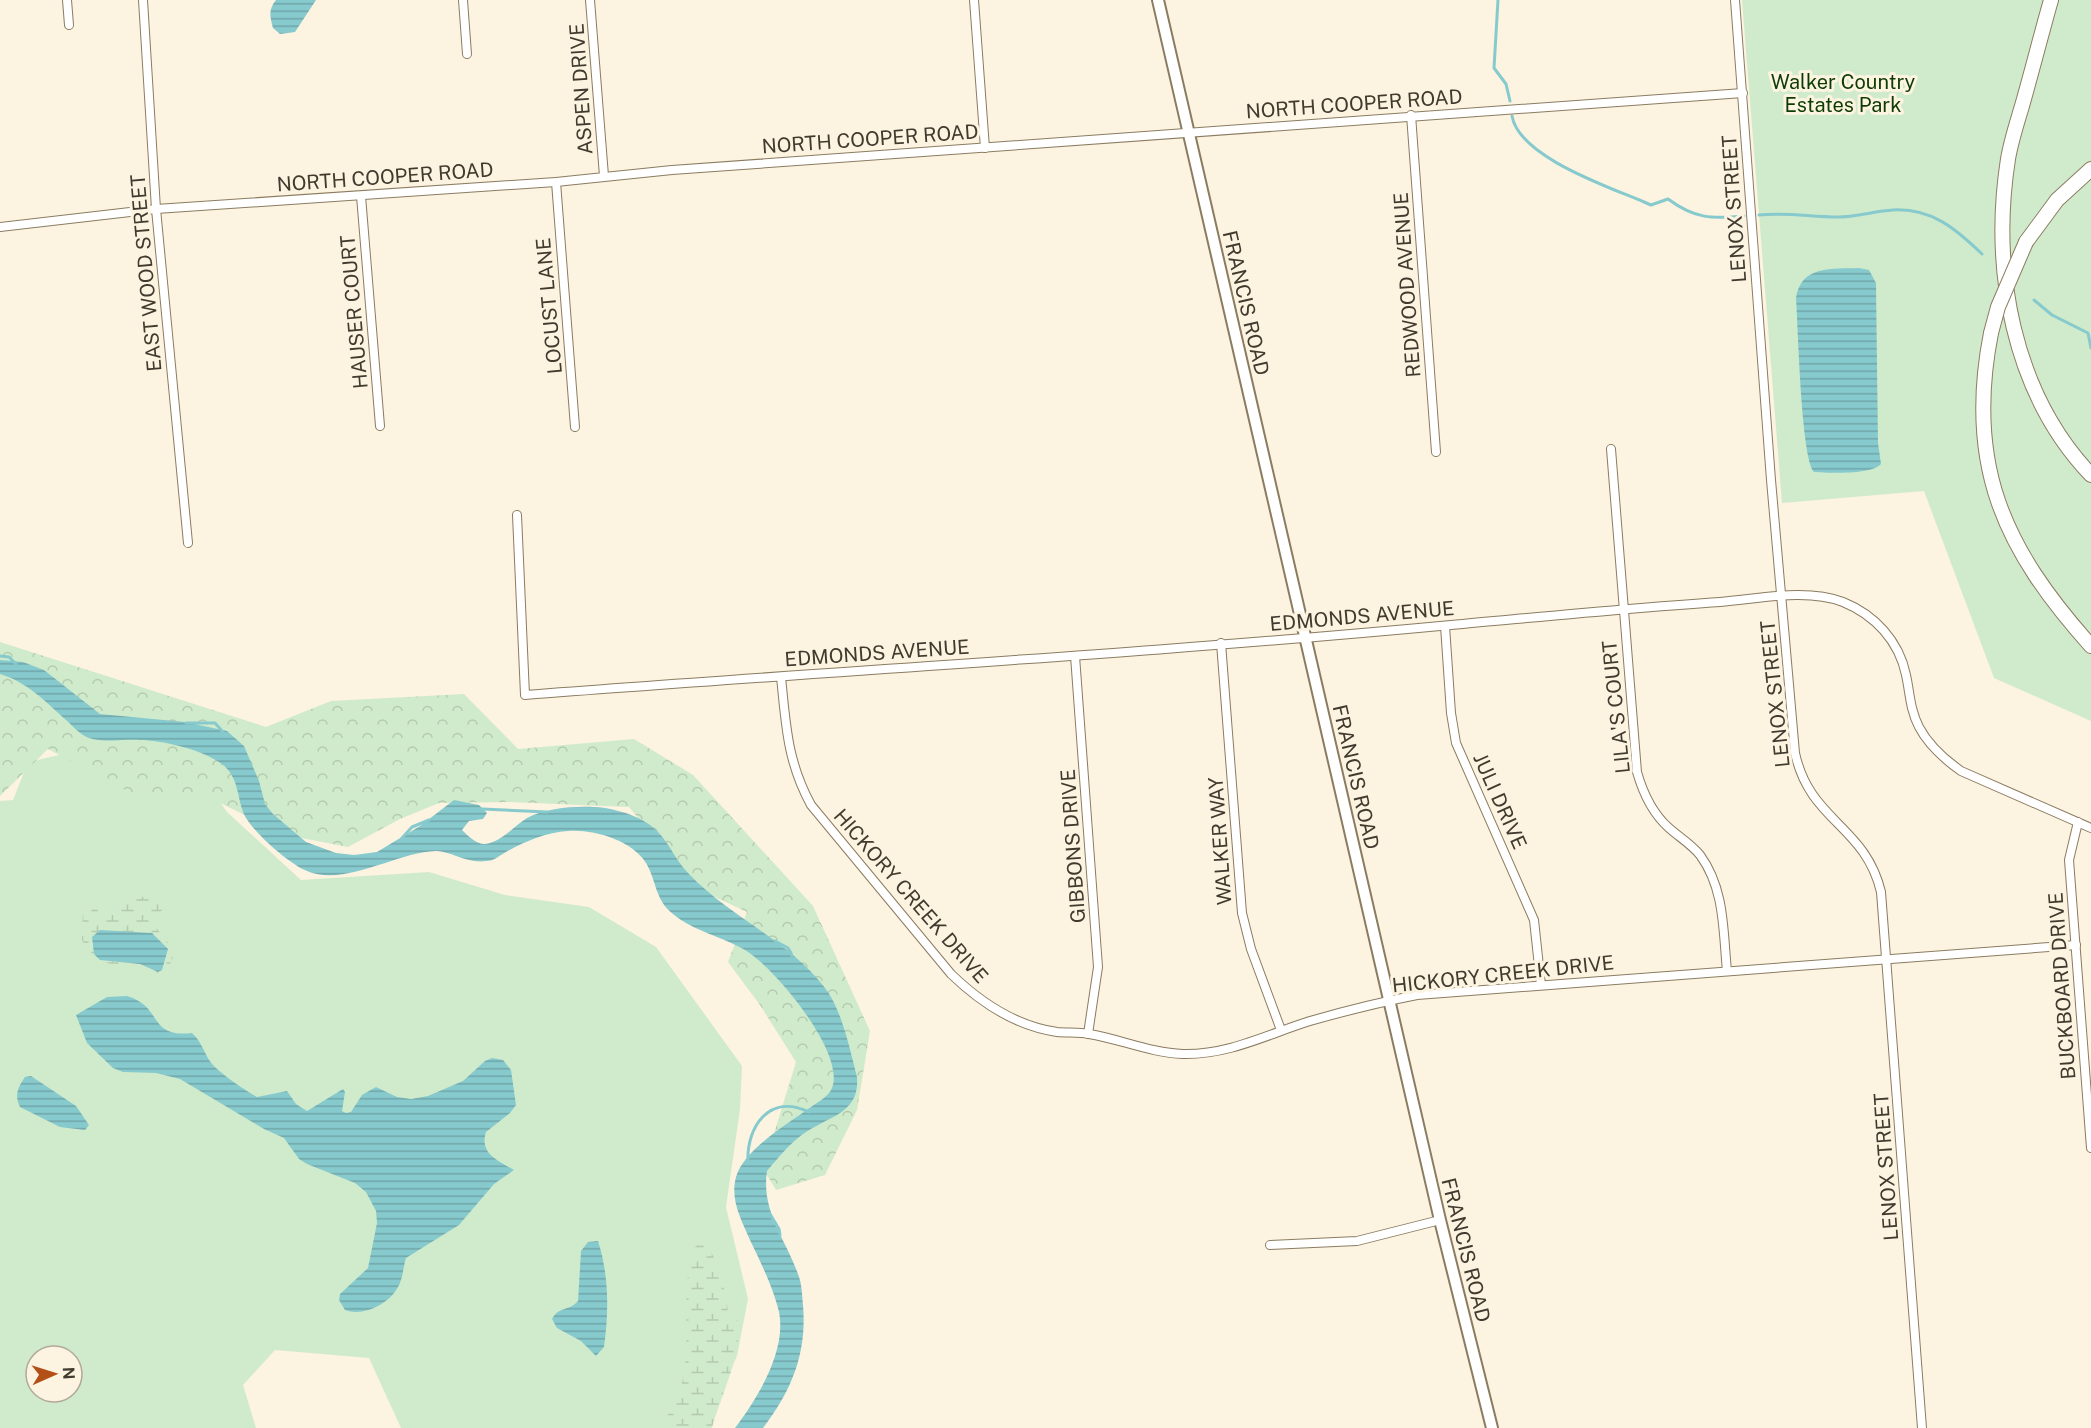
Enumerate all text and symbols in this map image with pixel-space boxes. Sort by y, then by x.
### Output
street label: ASPEN DRIVE [564,23,598,155]
park label: Walker Country Estates Park [1771,70,1916,117]
street label: NORTH COOPER ROAD [1245,84,1463,124]
street label: NORTH COOPER ROAD [761,119,979,159]
street label: LENOX STREET [1717,134,1751,284]
street label: NORTH COOPER ROAD [276,157,494,197]
street label: EAST WOOD STREET [125,173,167,373]
street label: REDWOOD AVENUE [1389,192,1425,378]
street label: FRANCIS ROAD [1218,228,1274,378]
street label: HAUSER COURT [335,234,373,390]
street label: LOCUST LANE [531,237,567,375]
street label: EDMONDS AVENUE [1269,596,1455,636]
street label: LENOX STREET [1755,619,1795,769]
street label: EDMONDS AVENUE [784,635,970,671]
street label: LILA'S COURT [1597,639,1635,775]
street label: FRANCIS ROAD [1328,702,1384,852]
street label: JULI DRIVE [1468,749,1532,853]
street label: GIBBONS DRIVE [1056,768,1090,924]
street label: WALKER WAY [1204,776,1236,906]
street label: HICKORY CREEK DRIVE [829,804,993,988]
street label: BUCKBOARD DRIVE [2043,892,2081,1080]
street label: HICKORY CREEK DRIVE [1391,950,1615,998]
street label: LENOX STREET [1869,1092,1903,1242]
street label: FRANCIS ROAD [1436,1175,1496,1325]
north arrow [24,1344,84,1404]
text: N [59,1366,78,1380]

